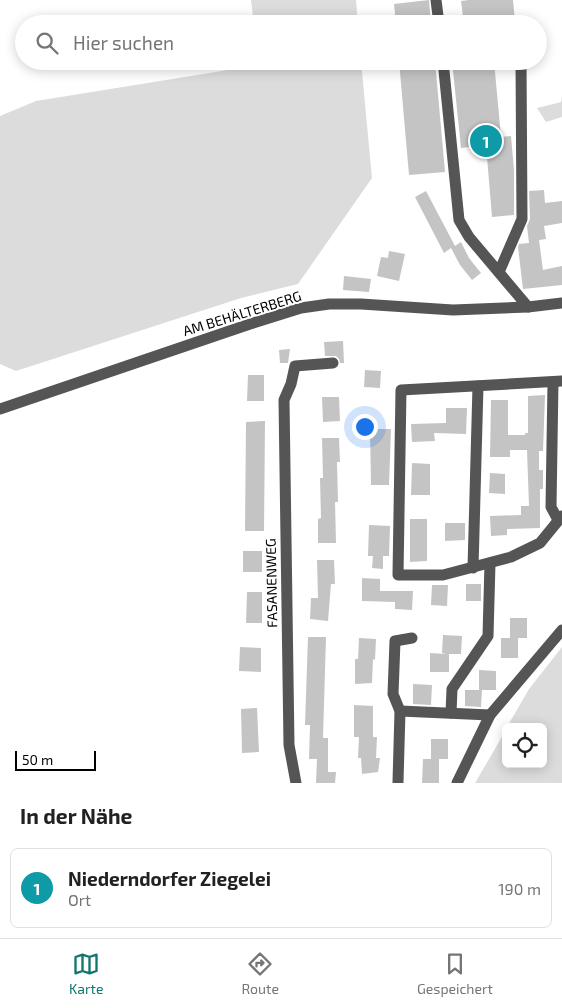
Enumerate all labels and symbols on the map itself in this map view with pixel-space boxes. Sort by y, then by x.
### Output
pin: 1 [470,122,502,160]
street label: AM BEHÄLTERBERG [181,287,303,339]
your location [352,414,378,440]
street label: FASANENWEG [262,538,280,628]
scale bar [15,748,96,771]

